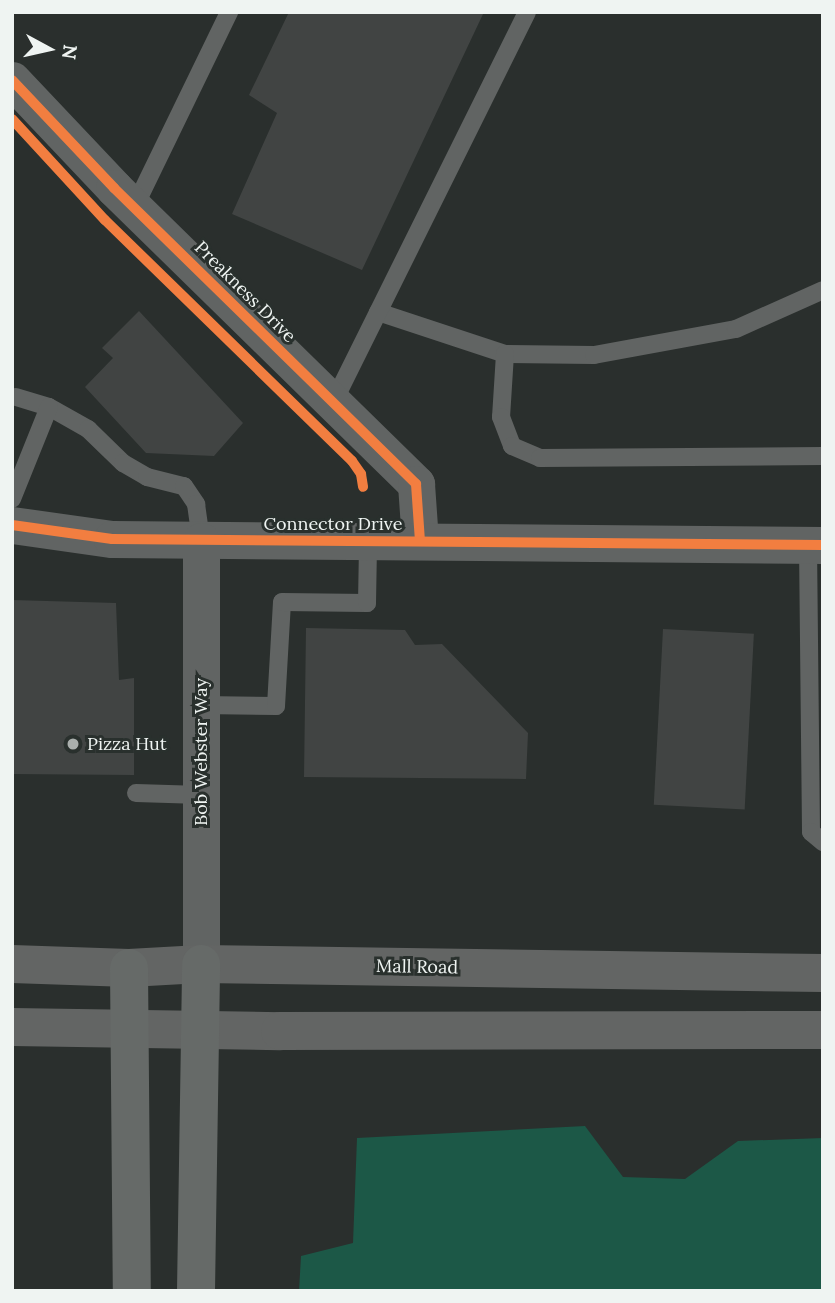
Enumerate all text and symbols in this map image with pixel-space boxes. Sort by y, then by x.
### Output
north arrow [14,14,84,84]
text: N [57,43,83,61]
street label: Preakness Drive [190,237,300,347]
street label: Connector Drive [263,513,403,535]
street label: Bob Webster Way [190,678,212,826]
place label: Pizza Hut [87,733,167,755]
marker: Pizza Hut [65,736,81,752]
street label: Mall Road [376,955,458,979]

